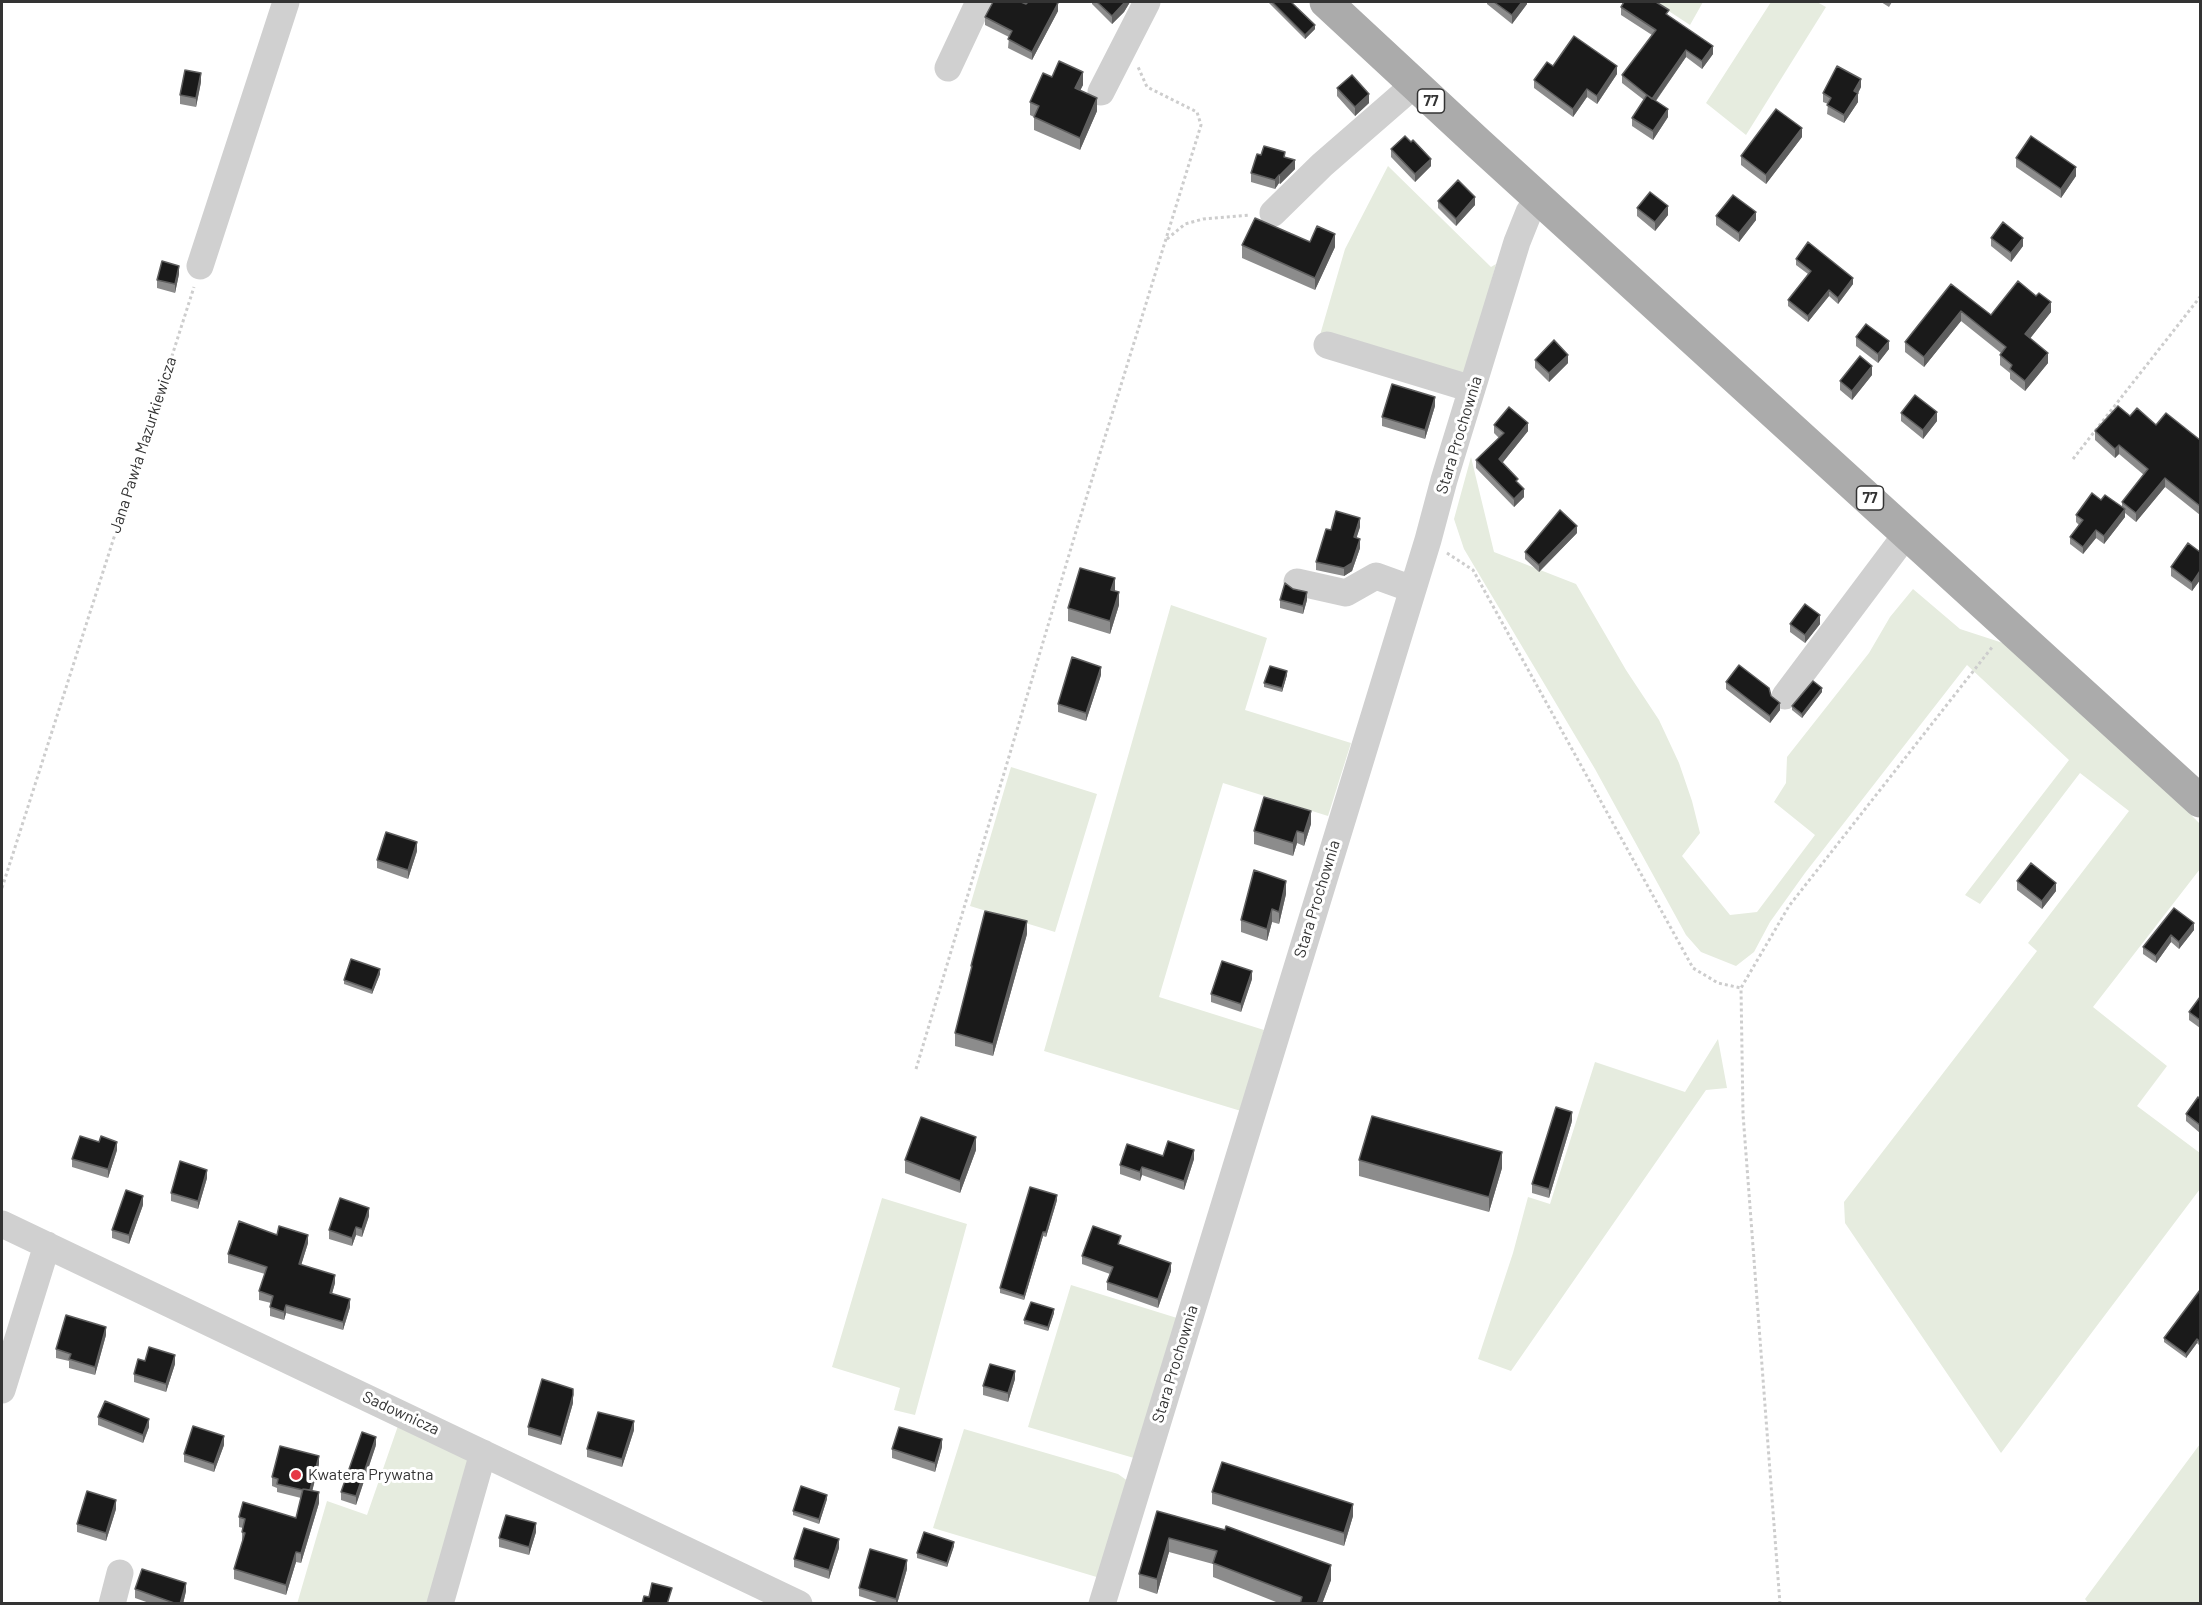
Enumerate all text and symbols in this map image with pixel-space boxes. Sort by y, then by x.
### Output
road number: 77 [1418,89,1444,113]
street label: Jana Pawła Mazurkiewicza [105,354,181,536]
street label: Stara Prochownia [1432,374,1486,496]
road number: 77 [1856,486,1884,510]
street label: Stara Prochownia [1290,838,1344,960]
street label: Stara Prochownia [1148,1303,1202,1425]
street label: Sadownicza [360,1387,442,1439]
place label: Kwatera Prywatna [308,1465,433,1485]
marker: Kwatera Prywatna [289,1468,303,1482]

